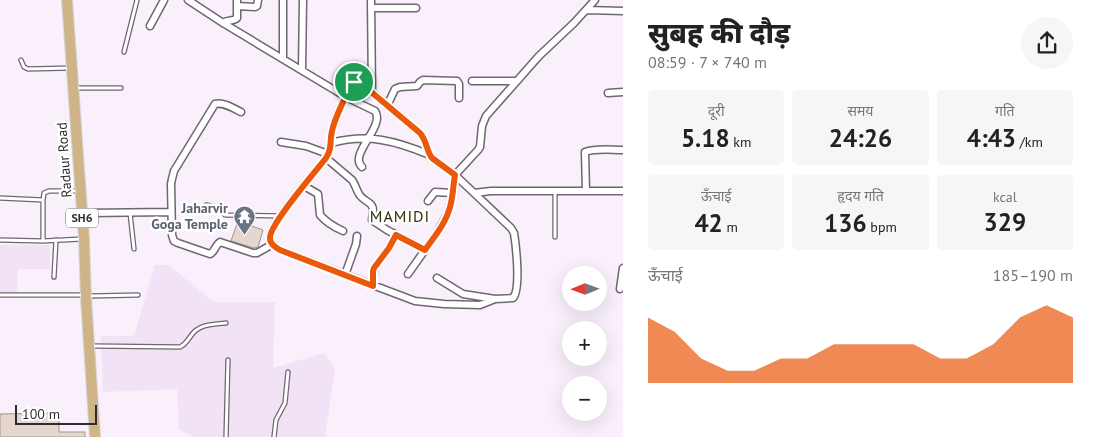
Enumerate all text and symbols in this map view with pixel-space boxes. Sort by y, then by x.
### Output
text: सुबह की दौड़ [648,14,790,51]
button: share [1021,17,1073,69]
text: 08:59 · 7 × 740 m [648,52,767,72]
pin [333,61,375,103]
icon: arrive [340,68,368,96]
text: दूरी [708,102,725,120]
text: समय [848,102,873,120]
text: गति [995,102,1015,120]
street label: Radaur Road [52,122,76,198]
text: 5.18 [681,122,730,154]
text: 24:26 [829,122,892,154]
text: 4:43 [967,122,1016,154]
text: km [730,133,751,151]
text: /km [1016,133,1043,151]
text: ऊँचाई [701,187,731,205]
text: हृदय गति [837,187,884,205]
text: kcal [993,188,1017,206]
place label: Jaharvir Goga Temple [151,199,228,233]
temple icon: Jaharvir Goga Temple [232,204,256,235]
district label: MAMIDI [370,206,430,226]
text: 329 [984,206,1026,238]
text: 42 [694,207,723,239]
text: 136 [824,207,867,239]
road number: SH6 [66,208,98,228]
text: m [723,218,738,236]
text: bpm [867,218,897,236]
text: ऊँचाई [648,265,683,285]
text: 185–190 m [993,265,1073,285]
north arrow [562,266,608,311]
map controls [562,266,607,421]
button: + [562,321,607,366]
button: − [562,376,607,421]
scale bar [15,402,98,425]
text: 100 m [22,405,60,423]

